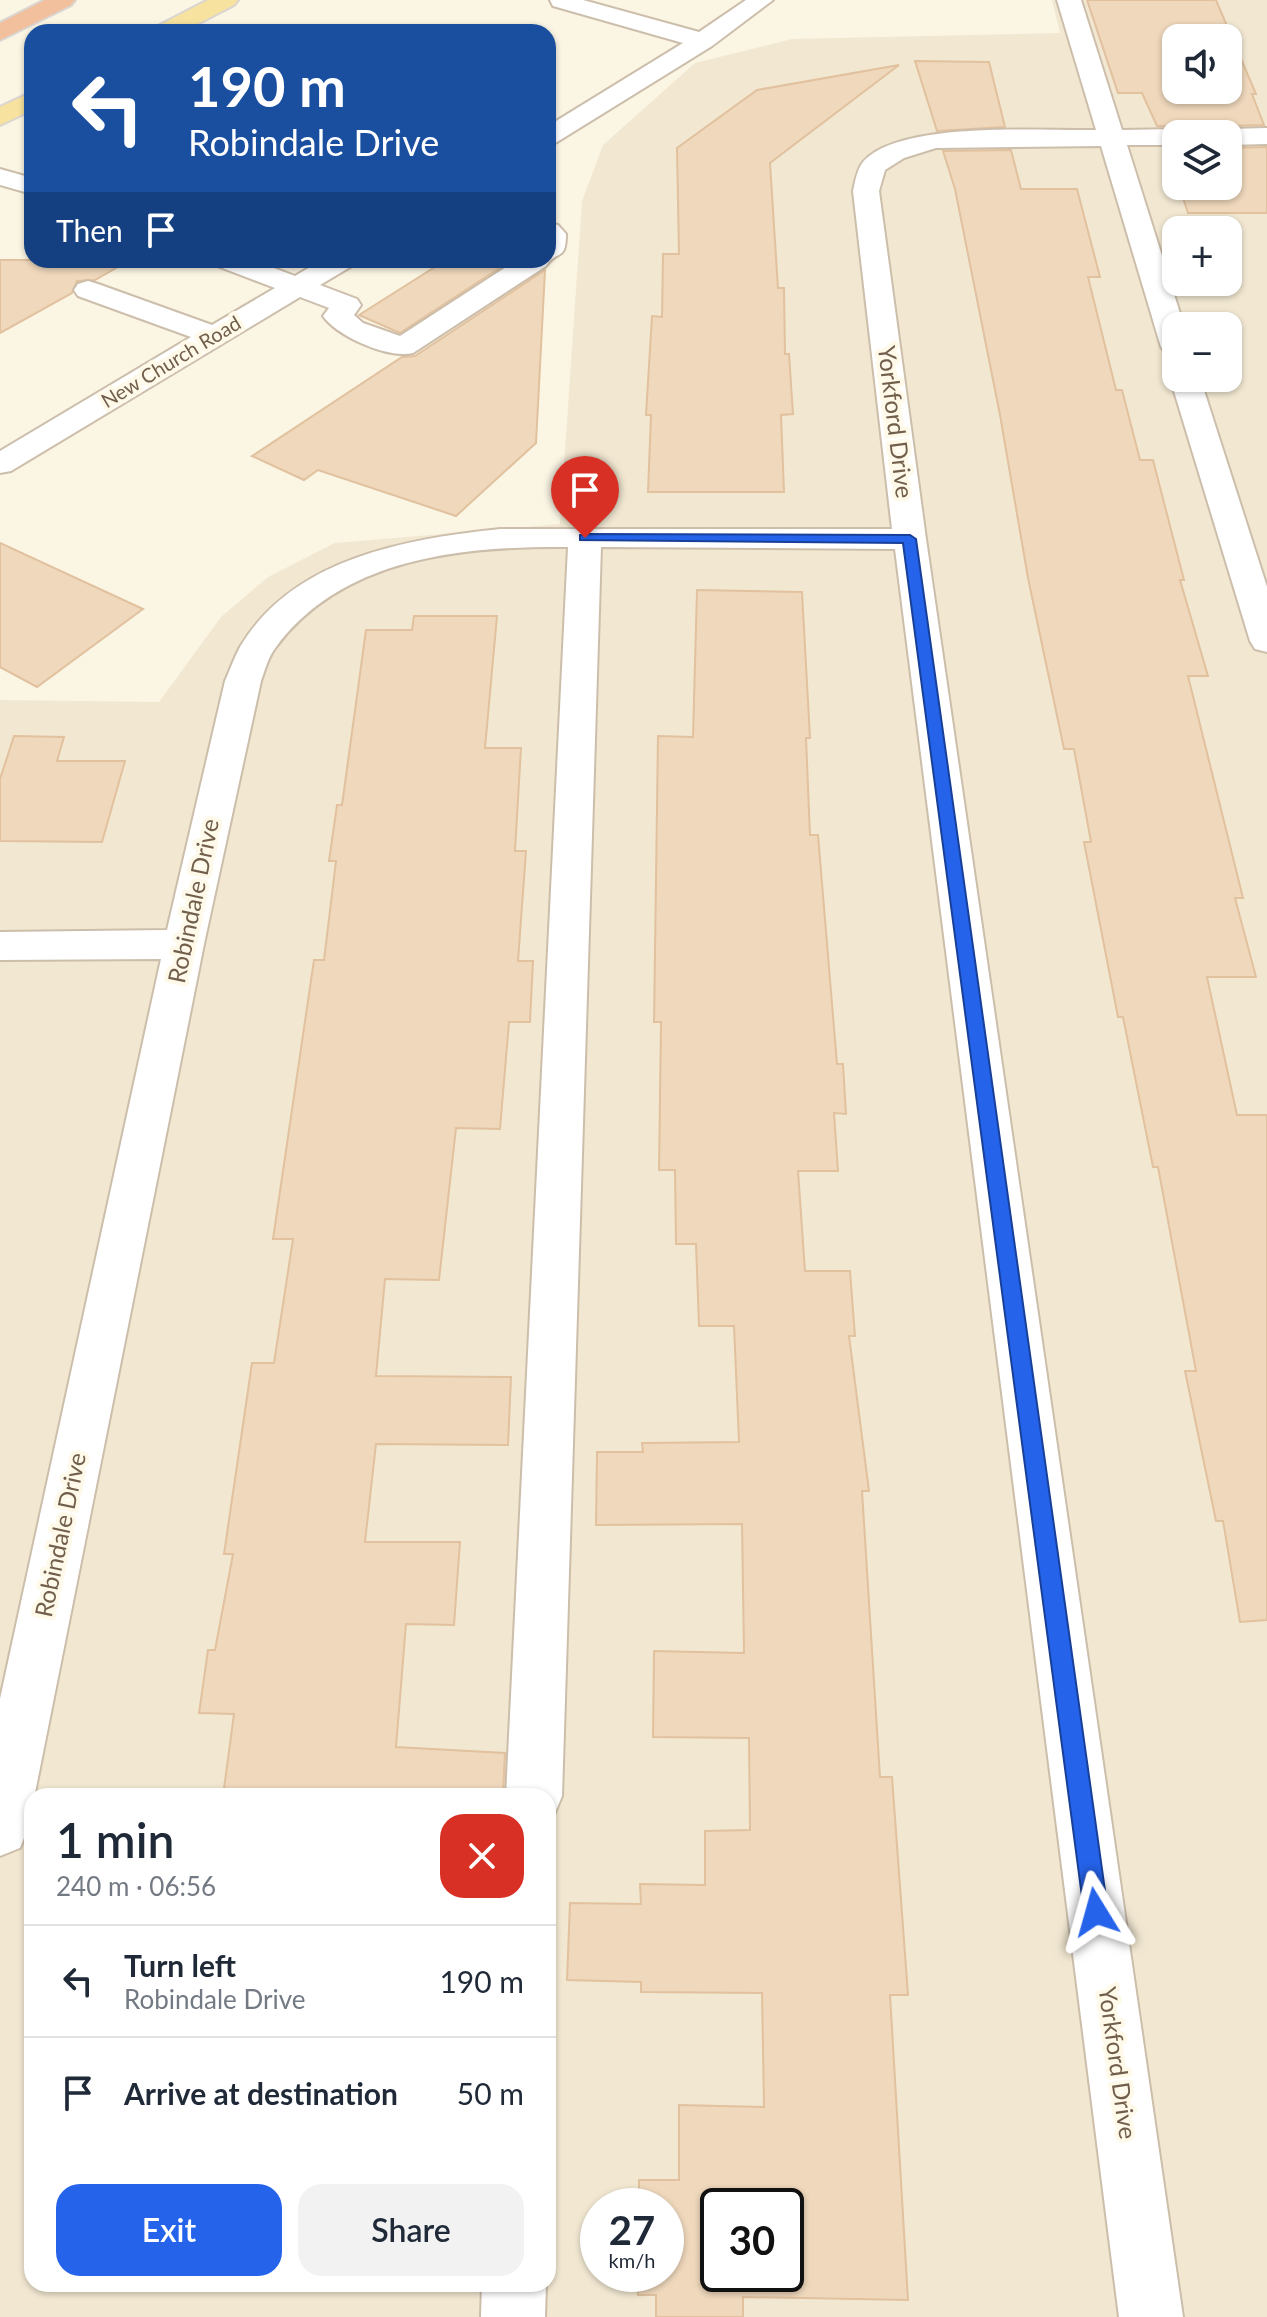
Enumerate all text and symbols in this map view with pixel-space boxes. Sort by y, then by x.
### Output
map controls [1162,24,1242,392]
button: sound [1162,24,1242,104]
text: 190 m [188,52,346,119]
icon: left [56,56,160,160]
text: Robindale Drive [188,120,439,164]
button: layers [1162,120,1242,200]
icon: arrive [139,208,183,252]
text: Then [56,212,123,248]
button: + [1162,216,1242,296]
street label: New Church Road [96,310,245,412]
button: − [1162,312,1242,392]
street label: Yorkford Drive [873,344,920,500]
pin [551,456,619,538]
icon: arrive [563,468,607,512]
street label: Robindale Drive [161,816,224,986]
street label: Robindale Drive [28,1450,91,1620]
text: 1 min [56,1811,174,1868]
button: close [440,1814,524,1898]
text: 240 m · 06:56 [56,1870,216,1902]
position arrow [1054,1870,1138,1954]
text: Turn left [124,1947,236,1983]
icon: left [56,1959,100,2003]
text: 190 m [439,1963,524,1999]
text: Robindale Drive [124,1983,305,2015]
street label: Yorkford Drive [1093,1985,1144,2141]
icon: arrive [56,2071,100,2115]
text: Arrive at destination [124,2075,398,2111]
text: 50 m [457,2075,524,2111]
button: Exit [56,2184,282,2276]
button: Share [298,2184,524,2276]
speed limit sign: 30 [700,2188,804,2292]
text: 27 [609,2206,655,2254]
text: km/h [609,2248,655,2272]

